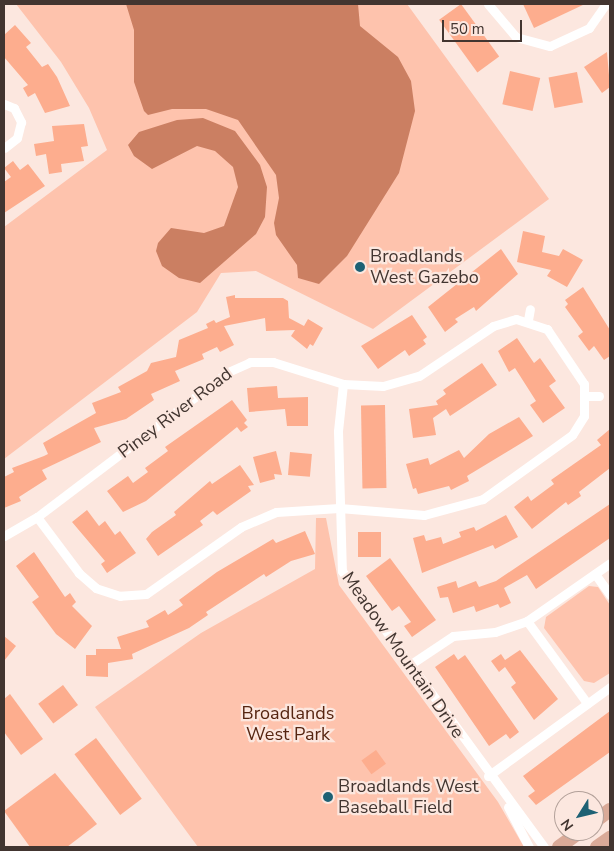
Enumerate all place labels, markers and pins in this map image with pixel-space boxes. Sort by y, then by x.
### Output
place label: Broadlands West Gazebo [370,246,479,288]
marker: Broadlands West Gazebo [354,261,366,273]
place label: Broadlands West Baseball Field [338,776,479,819]
marker: Broadlands West Baseball Field [322,791,334,803]

